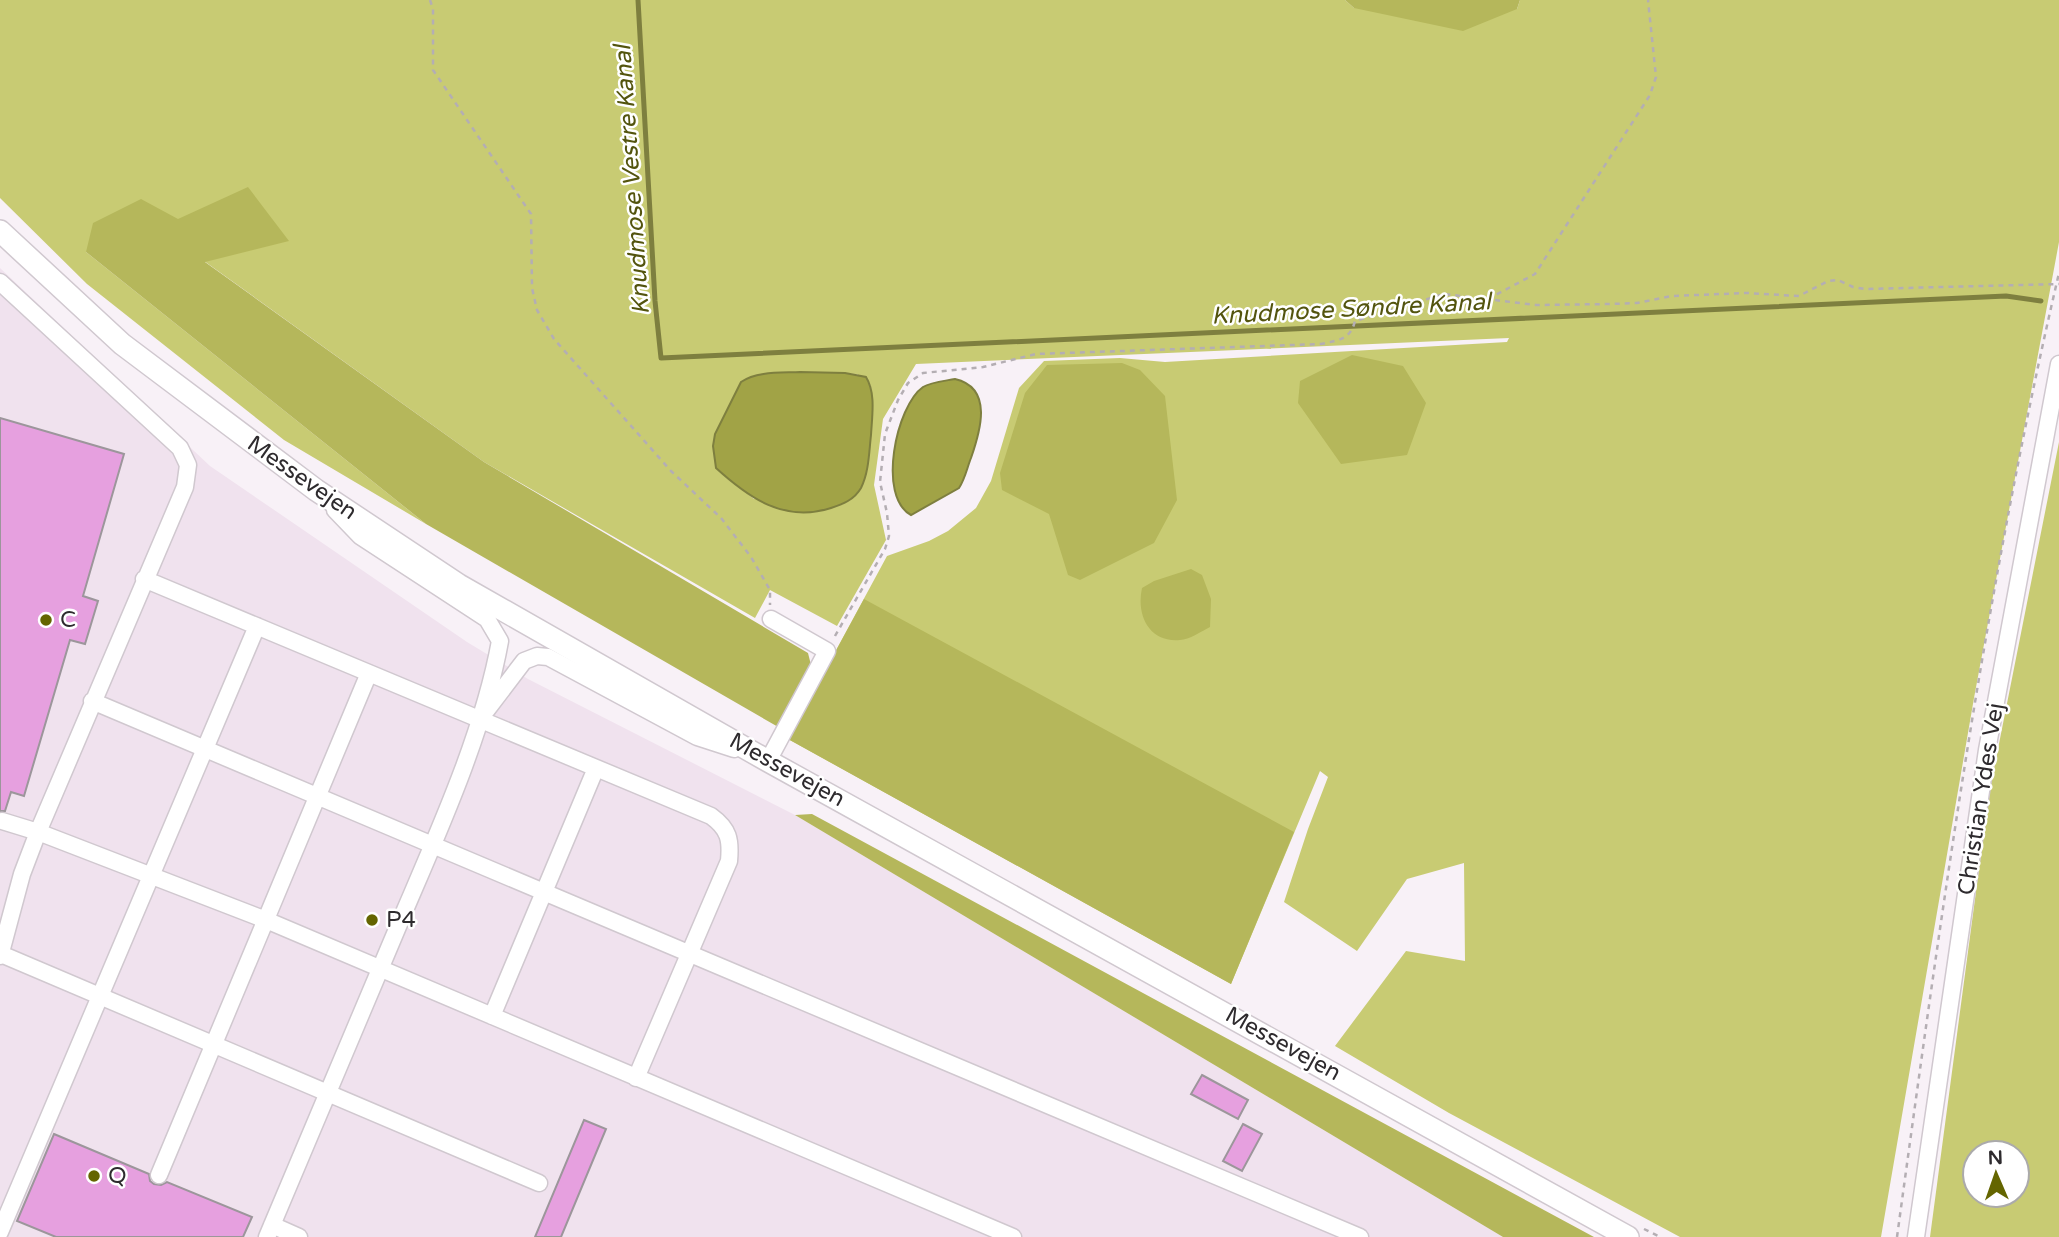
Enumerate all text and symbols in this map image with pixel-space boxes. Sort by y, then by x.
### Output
water label: Knudmose Vestre Kanal [608,41,656,316]
water label: Knudmose Søndre Kanal [1211,287,1494,331]
street label: Messevejen [242,430,362,526]
place label: C [60,606,76,634]
marker: C [38,612,54,628]
street label: Christian Ydes Vej [1952,701,2010,897]
street label: Messevejen [724,727,850,813]
place label: P4 [386,906,416,934]
marker: P4 [364,912,380,928]
street label: Messevejen [1220,1001,1346,1087]
north arrow [1961,1139,2031,1209]
text: N [1987,1147,2003,1169]
place label: Q [108,1162,127,1190]
marker: Q [86,1168,102,1184]

